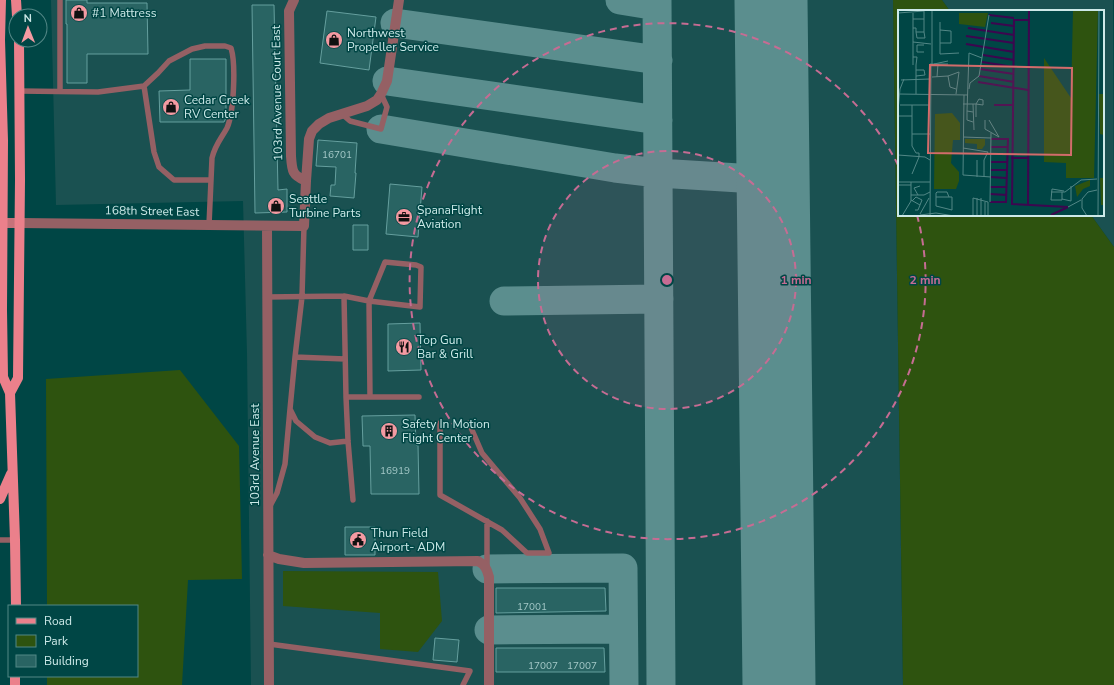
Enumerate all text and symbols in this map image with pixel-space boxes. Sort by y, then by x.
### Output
shop icon: #1 Mattress [69,3,89,23]
place label: #1 Mattress [92,5,157,21]
north arrow [8,8,48,48]
inset map [898,10,1104,216]
text: N [24,11,32,26]
street label: 103rd Avenue Court East [268,24,286,161]
place label: Northwest Propeller Service [347,25,439,55]
shop icon: Northwest Propeller Service [324,30,344,50]
place label: Cedar Creek RV Center [184,92,251,122]
shop icon: Cedar Creek RV Center [161,97,181,117]
house number: 16701 [322,148,352,162]
place label: Seattle Turbine Parts [289,191,361,221]
shop icon: Seattle Turbine Parts [266,196,286,216]
street label: 168th Street East [105,202,200,220]
place label: SpanaFlight Aviation [417,202,483,232]
office icon: SpanaFlight Aviation [394,207,414,227]
text: 1 min [780,272,812,288]
text: 2 min [909,272,941,288]
centre of rings [660,273,674,287]
place label: Top Gun Bar & Grill [417,332,474,362]
restaurant icon: Top Gun Bar & Grill [394,337,414,357]
street label: 103rd Avenue East [247,403,263,507]
place label: Safety In Motion Flight Center [402,416,490,446]
building icon: Safety In Motion Flight Center [379,421,399,441]
house number: 16919 [380,464,410,478]
place label: Thun Field Airport- ADM [371,525,445,555]
public building icon: Thun Field Airport- ADM [348,530,368,550]
house number: 17001 [517,600,547,614]
legend [8,605,138,677]
text: Road [44,613,72,629]
text: Park [44,633,69,649]
text: Building [44,653,89,669]
house number: 17007 [528,659,558,673]
house number: 17007 [567,659,597,673]

